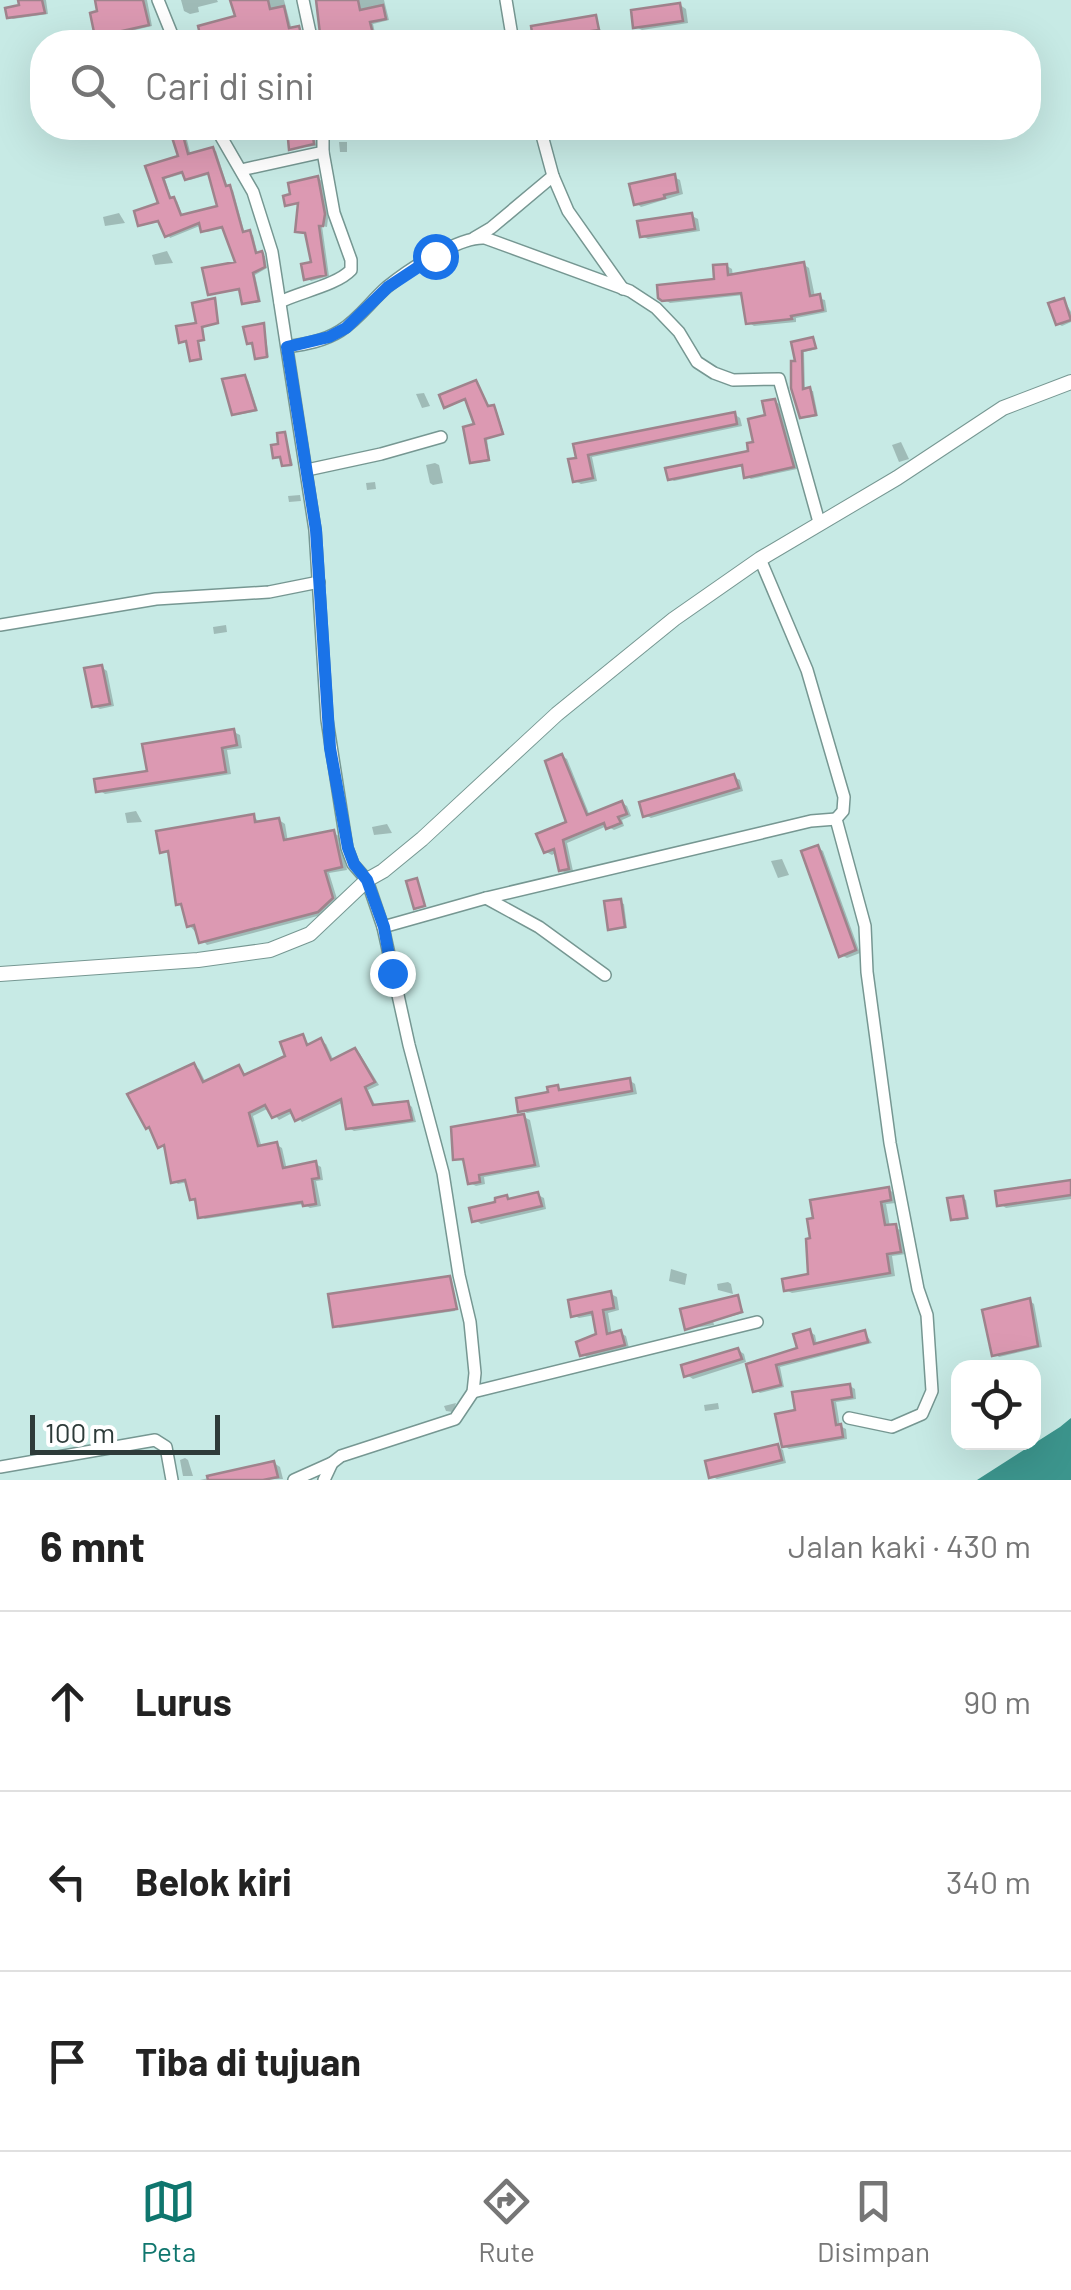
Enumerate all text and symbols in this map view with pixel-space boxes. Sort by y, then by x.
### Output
search box [30,30,1041,140]
icon: search [65,58,120,113]
text: Cari di sini [145,62,315,108]
route start [413,234,459,280]
route end [370,951,416,997]
map controls [951,1360,1041,1450]
button: locate [951,1360,1041,1450]
scale bar [30,1410,220,1454]
text: 100 m [45,1415,115,1449]
text: 6 mnt [40,1520,145,1570]
text: Jalan kaki · 430 m [788,1526,1031,1564]
icon: ahead [40,1674,95,1729]
text: Lurus [135,1678,232,1724]
text: 90 m [963,1682,1031,1720]
icon: left [40,1854,95,1909]
text: Belok kiri [135,1858,292,1904]
text: 340 m [946,1862,1031,1900]
icon: arrive [40,2034,95,2089]
text: Tiba di tujuan [135,2038,361,2084]
tab: Peta [141,2174,196,2268]
tab: Rute [478,2174,535,2268]
tab: Disimpan [817,2174,930,2268]

